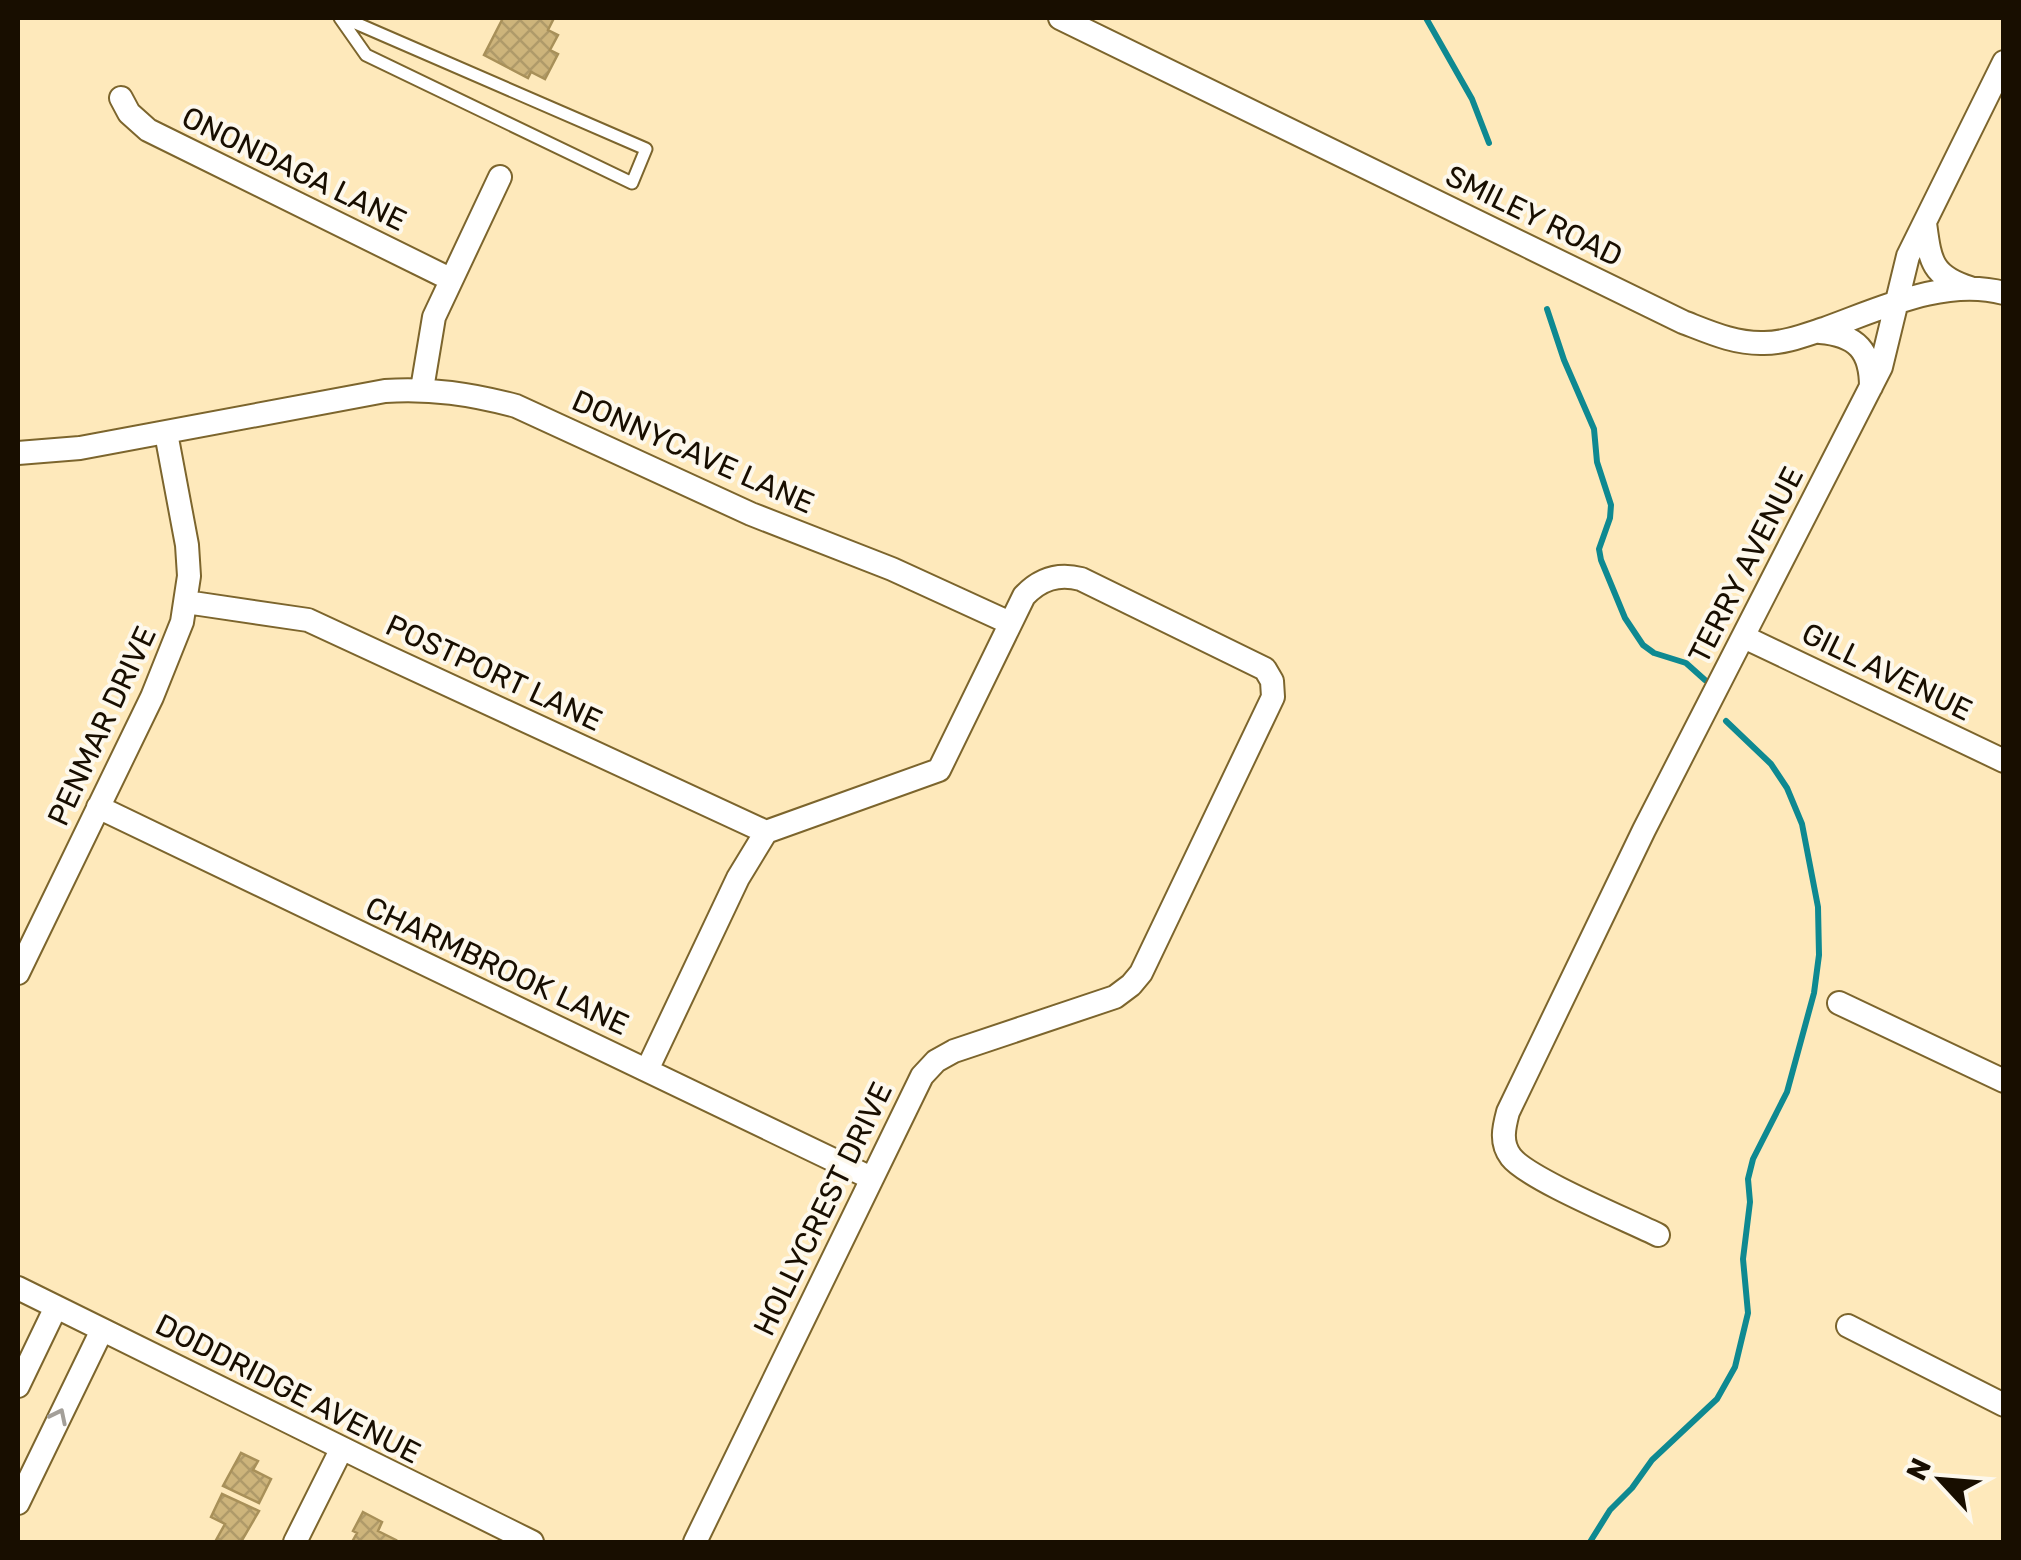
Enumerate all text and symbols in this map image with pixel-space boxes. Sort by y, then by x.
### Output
street label: ONONDAGA LANE [176,99,412,239]
street label: SMILEY ROAD [1440,158,1628,274]
street label: DONNYCAVE LANE [567,383,819,521]
street label: TERRY AVENUE [1681,461,1811,669]
street label: POSTPORT LANE [380,607,608,739]
street label: GILL AVENUE [1796,615,1978,729]
street label: PENMAR DRIVE [40,621,164,831]
street label: CHARMBROOK LANE [360,889,634,1043]
street label: HOLLYCREST DRIVE [746,1076,900,1342]
street label: DODDRIDGE AVENUE [150,1307,426,1471]
one-way arrow [47,1408,67,1426]
north arrow [1891,1430,1991,1530]
text: N [1900,1453,1938,1486]

